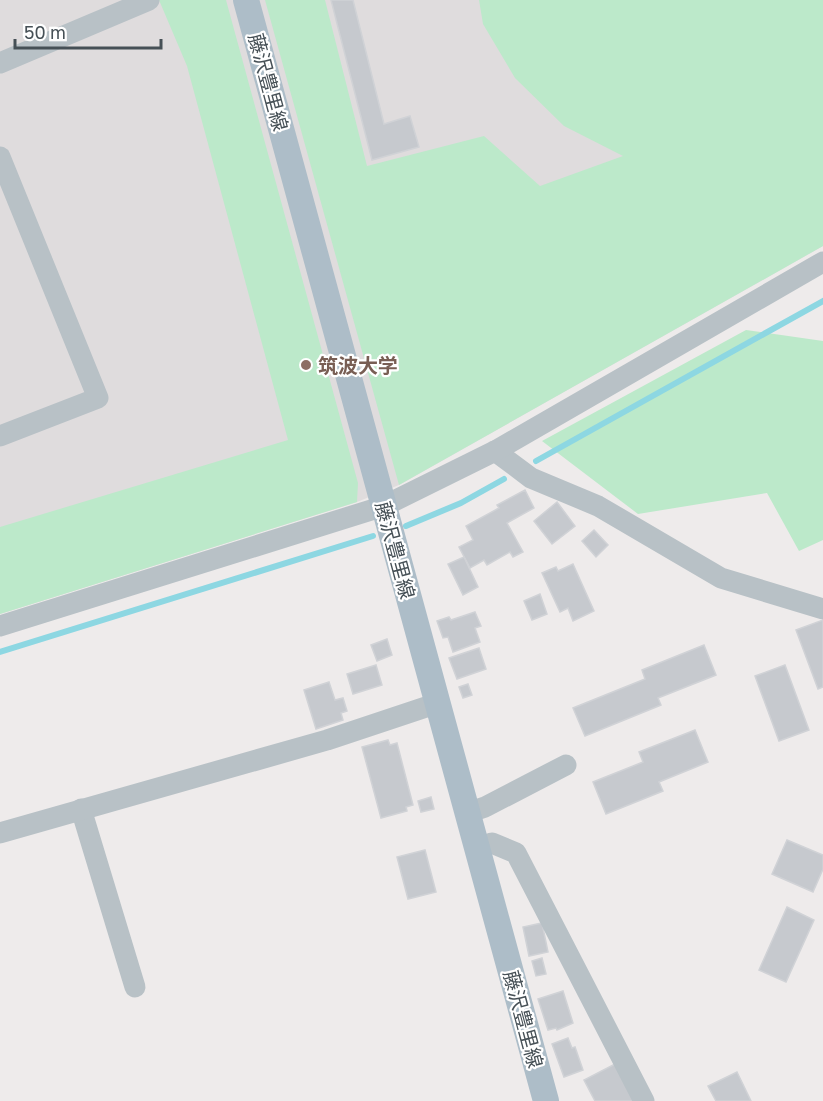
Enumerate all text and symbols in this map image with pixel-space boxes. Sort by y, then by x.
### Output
scale bar [15,12,160,50]
text: 50 m [24,21,66,43]
street label: 藤沢豊里線 [244,31,294,133]
place label: 筑波大学 [318,353,398,377]
marker: 筑波大学 [299,358,313,372]
street label: 藤沢豊里線 [371,499,421,601]
street label: 藤沢豊里線 [499,968,549,1070]

